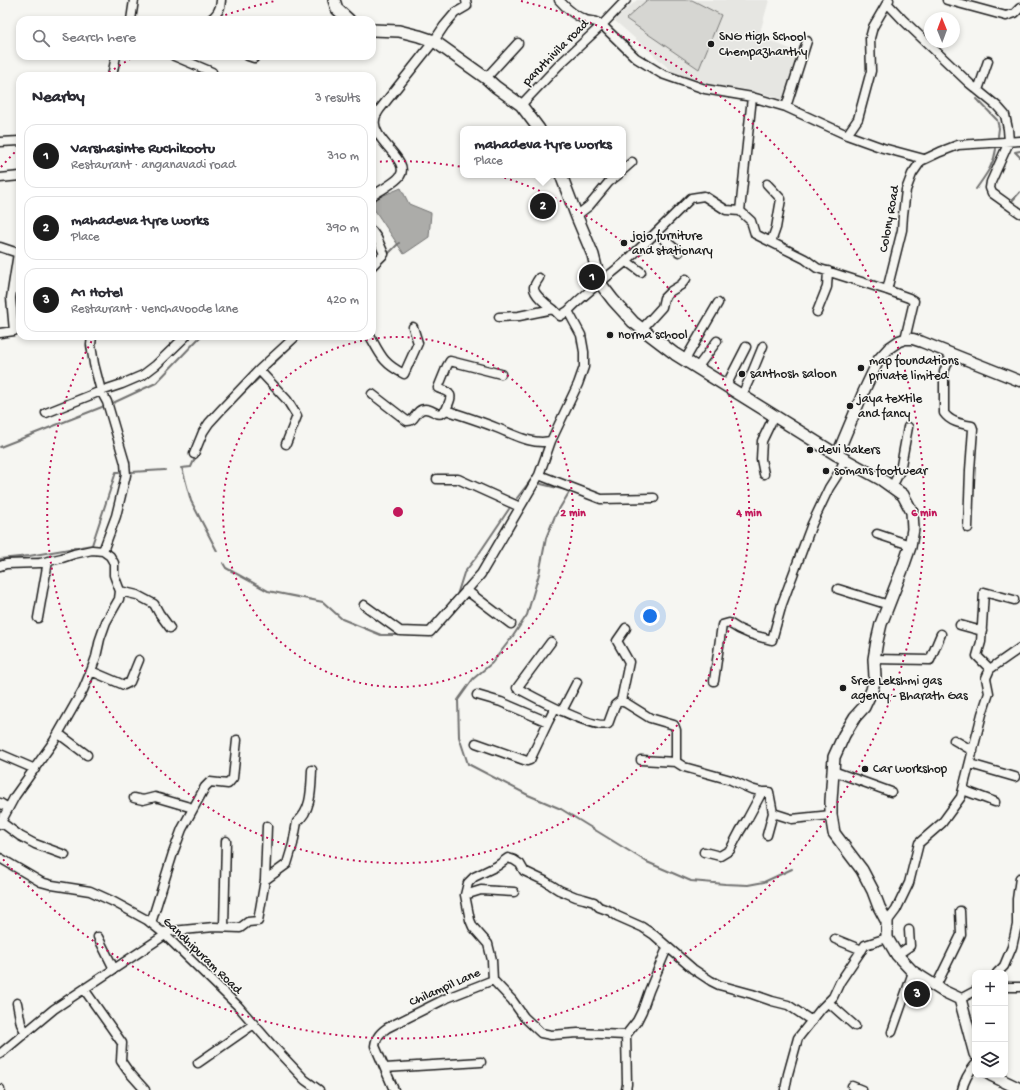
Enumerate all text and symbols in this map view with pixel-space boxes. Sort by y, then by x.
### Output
north arrow [924,12,960,48]
search box [16,16,376,60]
street label: paruthivila road [519,16,593,90]
icon: search [30,27,52,49]
text: Search here [62,29,136,47]
place label: SNG High School Chempazhanthy [719,30,808,60]
marker: SNG High School Chempazhanthy [706,39,716,49]
text: Nearby [32,88,85,108]
text: 3 results [315,91,360,106]
popup [460,126,626,178]
text: mahadeva tyre works [474,136,612,154]
text: Varshasinte Ruchikootu [71,140,215,158]
text: 1 [43,149,49,164]
text: 310 m [327,149,359,164]
text: Place [474,154,503,169]
text: Restaurant · anganavadi road [71,158,236,173]
street label: Colony Road [877,183,903,254]
pin: 2 [530,191,556,221]
text: mahadeva tyre works [71,212,208,230]
text: 2 [43,221,49,236]
text: 390 m [326,221,359,236]
place label: jojo furniture and stationary [630,229,713,259]
text: Place [71,230,99,245]
marker: jojo furniture and stationary [619,238,629,248]
pin: 1 [579,262,605,292]
text: A1 Hotel [71,284,123,302]
text: 3 [43,293,49,308]
text: 420 m [327,293,359,308]
text: Restaurant · venchavoode lane [71,302,238,317]
place label: norma school [618,328,688,343]
marker: norma school [605,330,615,340]
place label: map foundations private limited [868,354,960,384]
marker: map foundations private limited [856,363,866,373]
place label: santhosh saloon [750,367,837,382]
marker: santhosh saloon [737,369,747,379]
place label: jaya textile and fancy [856,392,923,422]
marker: jaya textile and fancy [845,401,855,411]
place label: devi bakers [818,443,881,458]
marker: devi bakers [805,445,815,455]
place label: somans footwear [834,464,929,479]
marker: somans footwear [821,466,831,476]
centre of rings [391,505,405,519]
text: 2 min [560,507,586,521]
text: 4 min [735,507,762,521]
text: 6 min [911,507,937,521]
your location [640,606,660,626]
place label: Sree Lekshmi gas agency - Bharath Gas [851,674,969,704]
marker: Sree Lekshmi gas agency - Bharath Gas [838,683,848,693]
place label: Car workshop [873,762,948,777]
marker: Car workshop [860,764,870,774]
street label: Gandhipuram Road [159,914,246,998]
street label: Chilampil Lane [407,966,483,1010]
map controls [972,970,1008,1078]
button: + [972,970,1008,1006]
pin: 3 [904,979,930,1009]
button: − [972,1006,1008,1042]
button: layers [972,1042,1008,1078]

